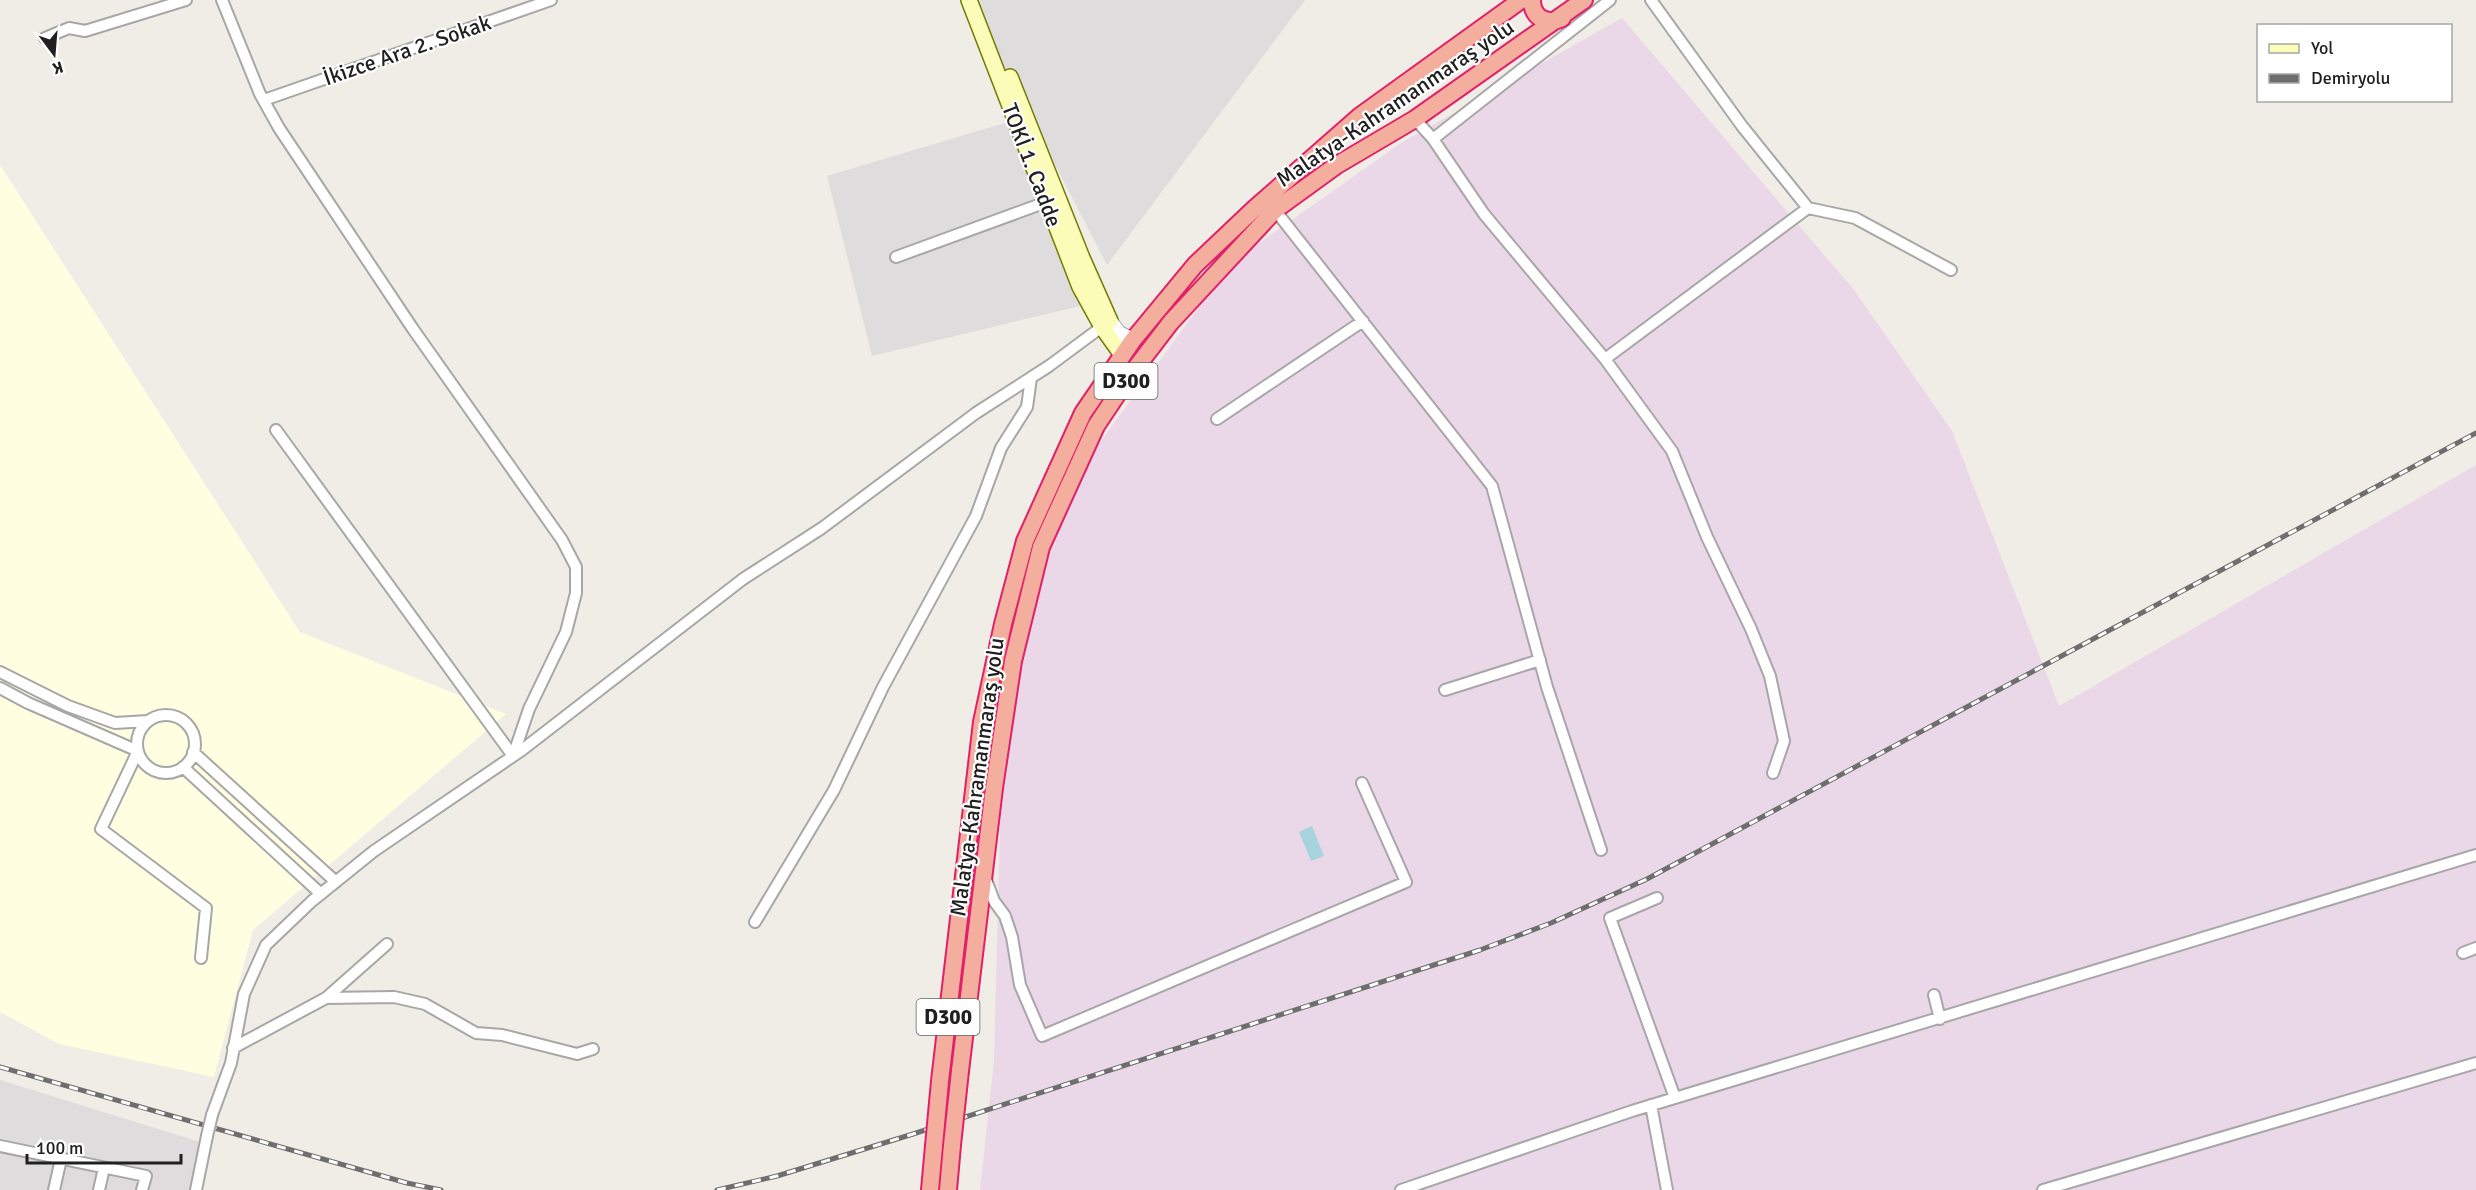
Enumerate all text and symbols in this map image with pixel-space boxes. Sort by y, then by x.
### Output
street label: İkizce Ara 2. Sokak [320,9,494,91]
street label: Malatya-Kahramanmaraş yolu [1271,13,1519,193]
north arrow [24,24,84,84]
legend [2257,24,2452,102]
text: Yol [2311,37,2334,59]
text: K [50,56,65,78]
text: Demiryolu [2311,67,2390,89]
street label: TOKİ 1. Cadde [996,99,1068,231]
road number: D300 [1094,363,1158,399]
street label: Malatya-Kahramanmaraş yolu [944,636,1010,918]
road number: D300 [916,999,980,1035]
scale bar [27,1127,182,1165]
text: 100 m [36,1137,83,1159]

